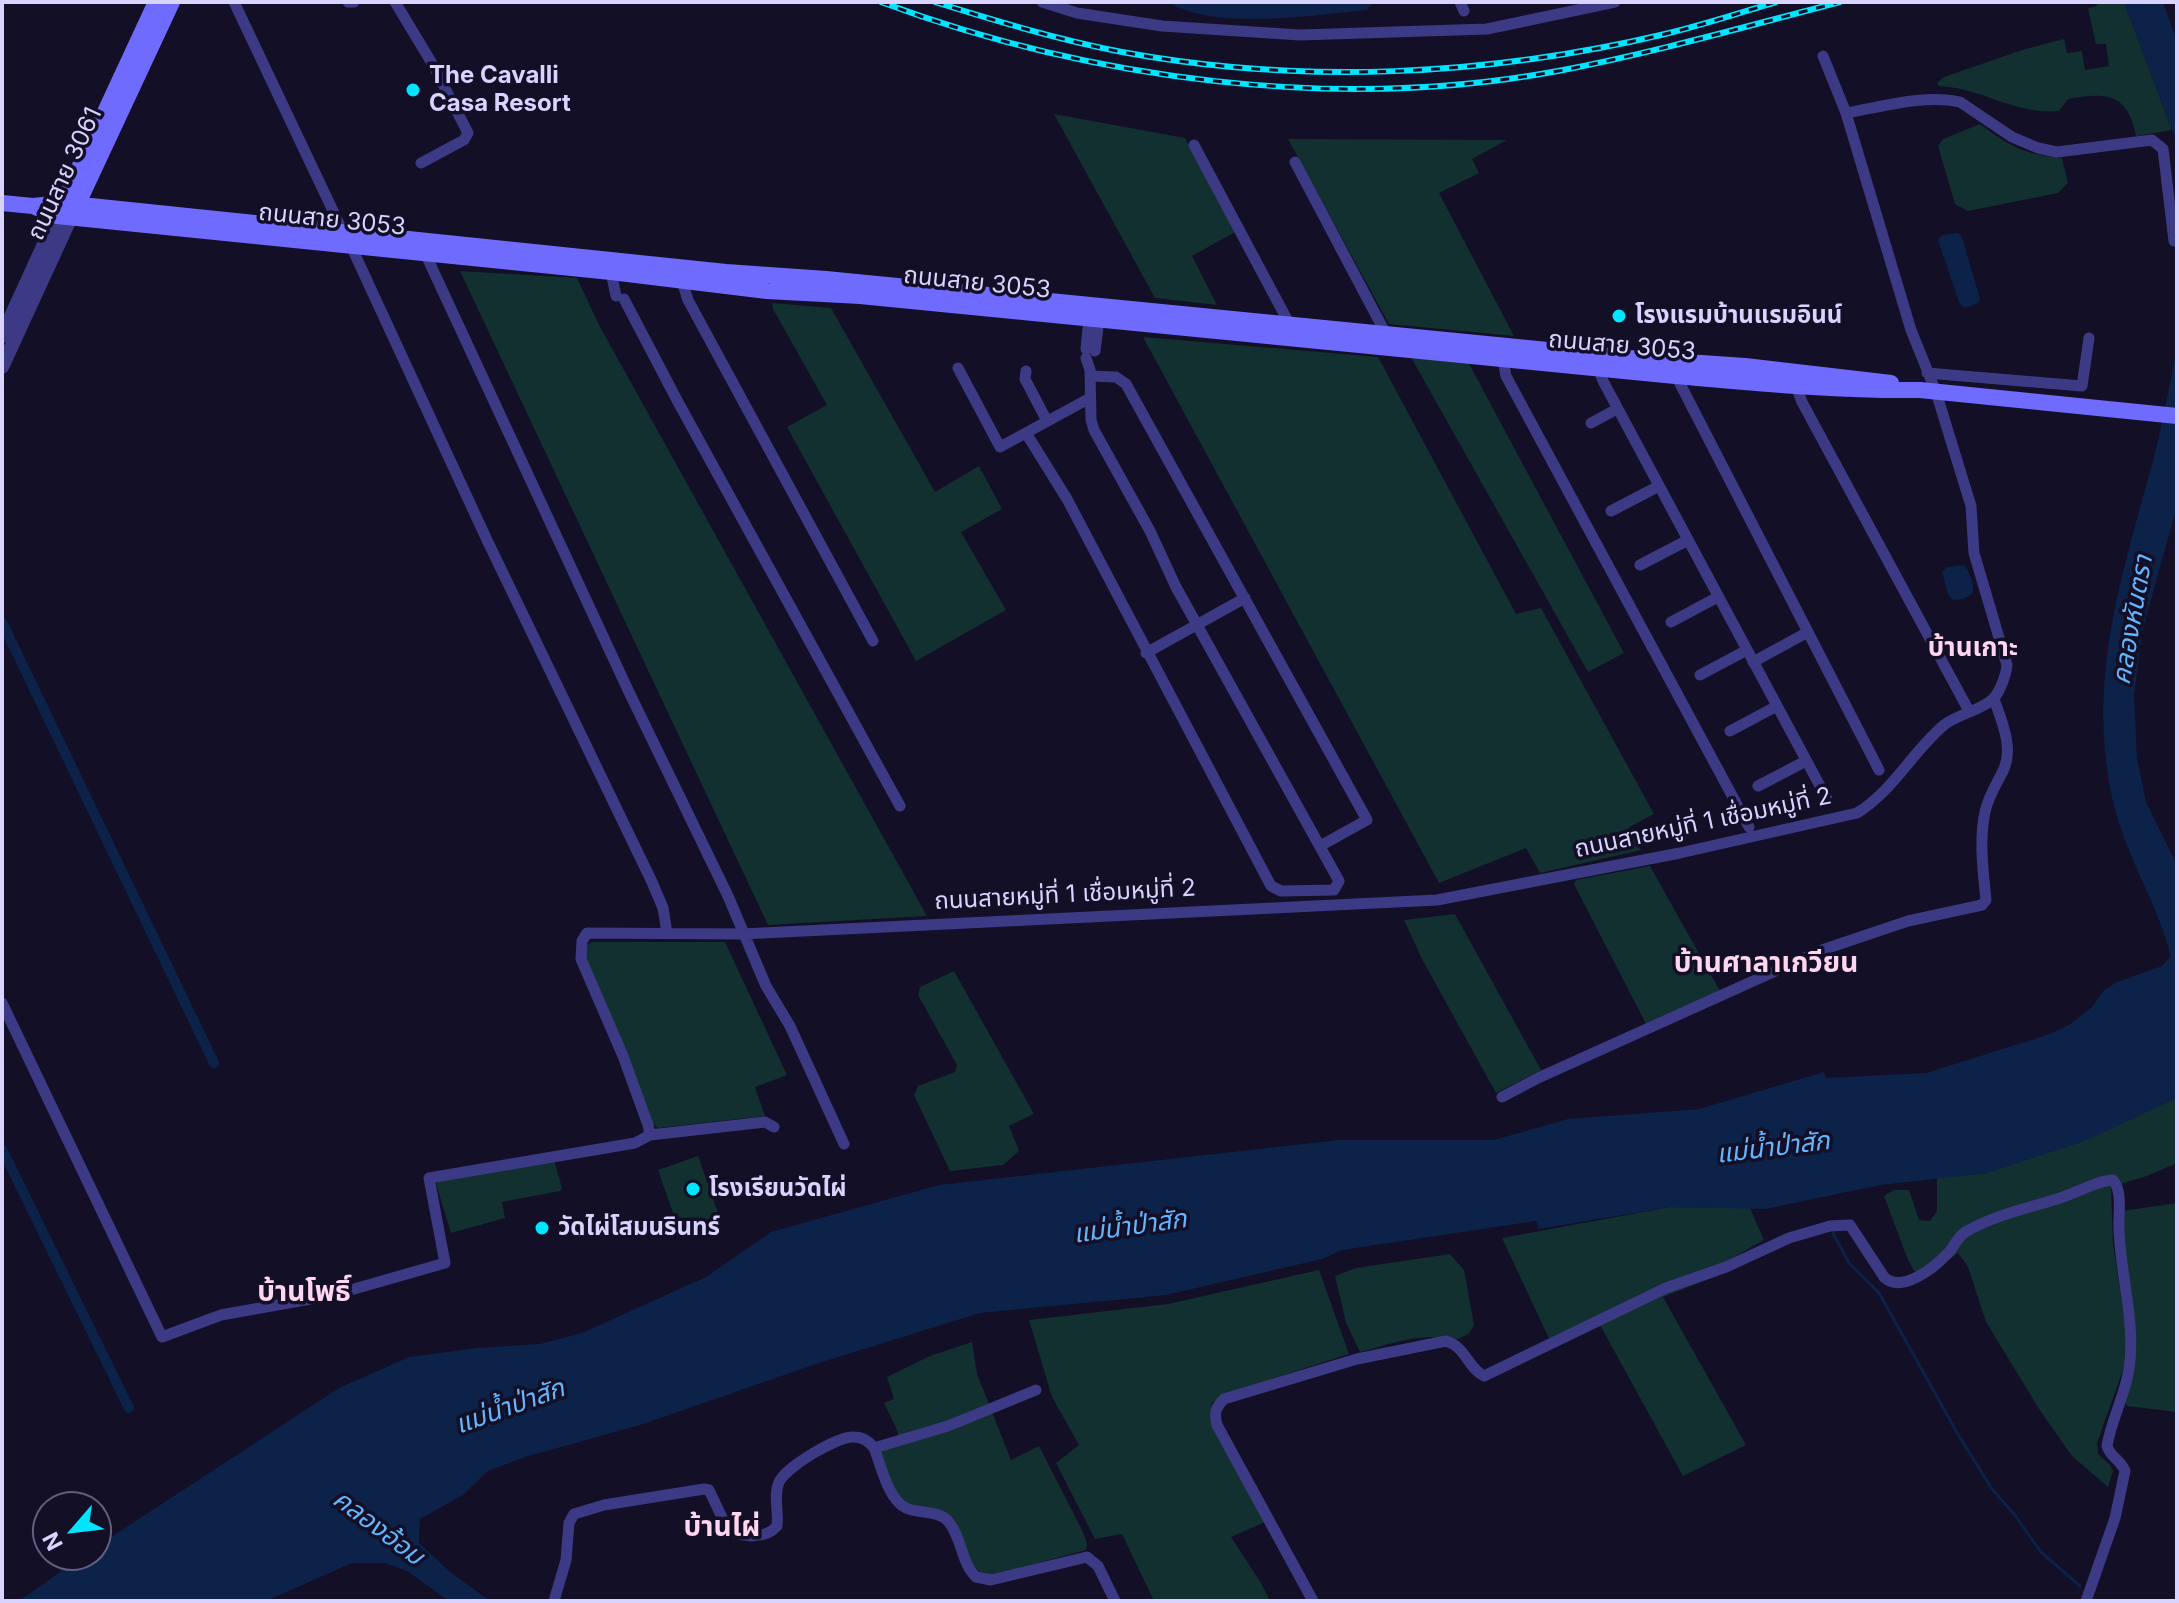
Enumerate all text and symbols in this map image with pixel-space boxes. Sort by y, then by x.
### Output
place label: The Cavalli Casa Resort [429,62,571,118]
marker: The Cavalli Casa Resort [404,81,422,99]
street label: ถนนสาย 3061 [22,103,108,245]
street label: ถนนสาย 3053 [257,198,407,242]
street label: ถนนสาย 3053 [902,261,1052,305]
place label: โรงแรมบ้านแรมอินน์ [1635,302,1842,330]
marker: โรงแรมบ้านแรมอินน์ [1610,307,1628,325]
street label: ถนนสาย 3053 [1547,325,1697,367]
water label: คลองหันตรา [2106,553,2160,687]
district label: บ้านเกาะ [1928,632,2018,664]
street label: ถนนสายหมู่ที่ 1 เชื่อมหมู่ที่ 2 [1572,782,1834,864]
street label: ถนนสายหมู่ที่ 1 เชื่อมหมู่ที่ 2 [934,874,1196,916]
district label: บ้านศาลาเกวียน [1674,947,1858,981]
water label: แม่น้ำป่าสัก [1715,1126,1831,1170]
place label: โรงเรียนวัดไผ่ [709,1175,847,1203]
marker: โรงเรียนวัดไผ่ [684,1180,702,1198]
water label: แม่น้ำป่าสัก [1071,1204,1189,1250]
place label: วัดไผ่โสมนรินทร์ [558,1214,720,1242]
marker: วัดไผ่โสมนรินทร์ [533,1219,551,1237]
district label: บ้านโพธิ์ [257,1276,351,1310]
water label: แม่น้ำป่าสัก [451,1373,569,1441]
water label: คลองอ้อม [326,1484,430,1572]
north arrow [32,1491,112,1571]
district label: บ้านไผ่ [684,1511,760,1545]
text: N [37,1528,68,1555]

